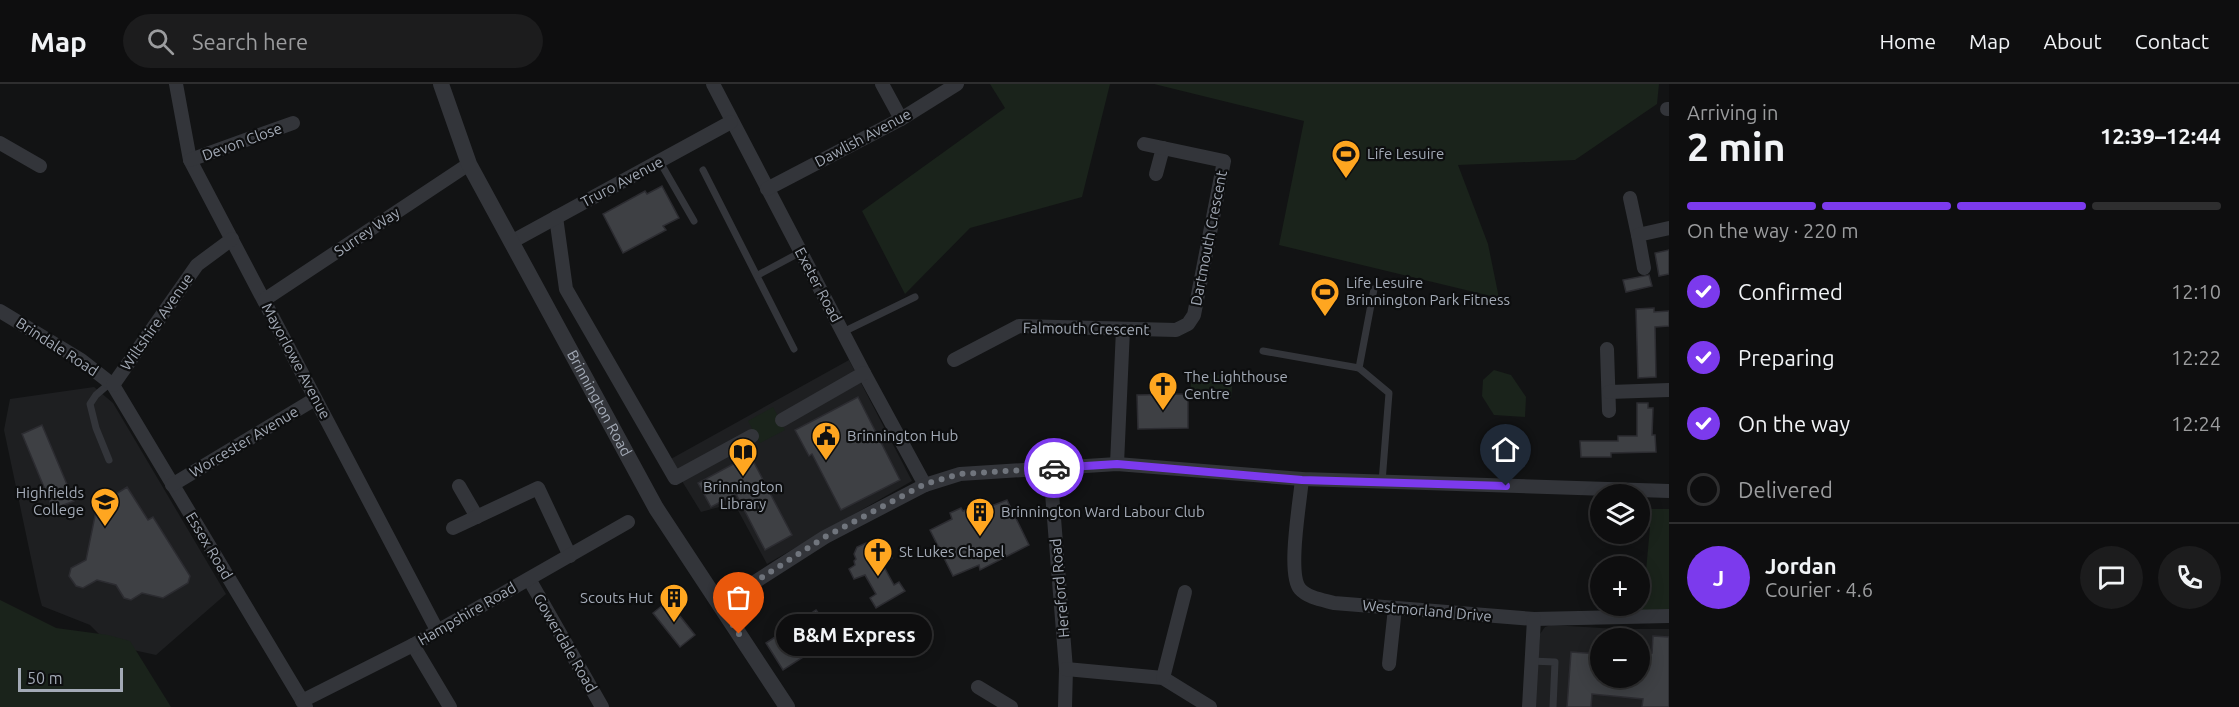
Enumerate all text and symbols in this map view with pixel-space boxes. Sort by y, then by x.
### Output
search box [123,14,543,68]
icon: search [144,25,177,58]
text: Map [30,26,87,57]
text: Search here [192,29,308,54]
text: Home [1879,29,1936,53]
text: Map [1969,29,2010,53]
text: About [2043,29,2102,53]
text: Contact [2135,29,2209,53]
text: Arriving in [1687,101,1778,124]
street label: Dawlish Avenue [812,105,914,170]
street label: Devon Close [200,119,284,164]
text: 12:39–12:44 [2100,123,2221,148]
text: 2 min [1687,125,1786,168]
sports icon: Life Lesuire [1330,138,1362,180]
place label: Life Lesuire [1367,145,1444,162]
street label: Truro Avenue [578,153,666,210]
street label: Dartmouth Crescent [1187,169,1230,307]
street label: Surrey Way [331,204,403,260]
text: On the way · 220 m [1687,219,1859,242]
street label: Exeter Road [792,245,845,325]
street label: Wiltshire Avenue [117,270,196,373]
place label: Life Lesuire Brinnington Park Fitness [1346,274,1510,308]
icon: check [1687,275,1720,308]
sports icon: Life Lesuire Brinnington Park Fitness [1309,276,1341,318]
text: Confirmed [1738,279,1843,304]
text: 12:10 [2171,280,2221,303]
street label: Mayorlowe Avenue [259,300,334,422]
street label: Brindale Road [13,314,101,379]
street label: Falmouth Crescent [1023,319,1149,338]
icon: check [1687,341,1720,374]
text: Preparing [1738,345,1835,370]
text: 12:22 [2171,346,2221,369]
street label: Brinnington Road [564,347,635,459]
place label: The Lighthouse Centre [1184,368,1288,402]
church icon: The Lighthouse Centre [1147,370,1179,412]
street label: Worcester Avenue [186,402,301,481]
icon: check [1687,407,1720,440]
text: On the way [1738,411,1850,436]
text: 12:24 [2171,412,2221,435]
public building icon: Brinnington Hub [810,420,842,462]
pin [1480,424,1531,486]
place label: Brinnington Hub [847,427,958,444]
icon: home [1489,433,1522,466]
library icon: Brinnington Library [727,436,759,478]
courier [1024,438,1084,498]
icon: car [1038,452,1071,485]
text: Delivered [1738,477,1833,502]
place label: Brinnington Library [703,478,783,512]
place label: Highfields College [16,484,84,518]
map controls [1590,484,1650,688]
button: layers [1590,484,1650,544]
school or university icon: Highfields College [89,486,121,528]
building icon: Brinnington Ward Labour Club [964,496,996,538]
place label: Brinnington Ward Labour Club [1001,503,1205,520]
street label: Essex Road [183,509,236,582]
church icon: St Lukes Chapel [862,536,894,578]
street label: Hereford Road [1047,538,1072,638]
place label: St Lukes Chapel [899,543,1004,560]
button: chat [2080,546,2143,609]
button: phone [2158,546,2221,609]
text: Jordan [1765,553,1837,578]
button: + [1590,556,1650,616]
text: J [1713,565,1724,590]
pin [713,572,764,634]
text: Courier · 4.6 [1765,578,1873,601]
street label: Hampshire Road [415,579,519,649]
icon: bag [722,581,755,614]
building icon: Scouts Hut [658,582,690,624]
place label: Scouts Hut [580,589,653,606]
street label: Gowerdale Road [530,590,601,695]
street label: Westmorland Drive [1362,596,1492,625]
callout: B&M Express [775,613,931,655]
text: B&M Express [792,623,916,646]
button: − [1590,628,1650,688]
scale bar [18,665,123,692]
text: 50 m [27,669,63,687]

